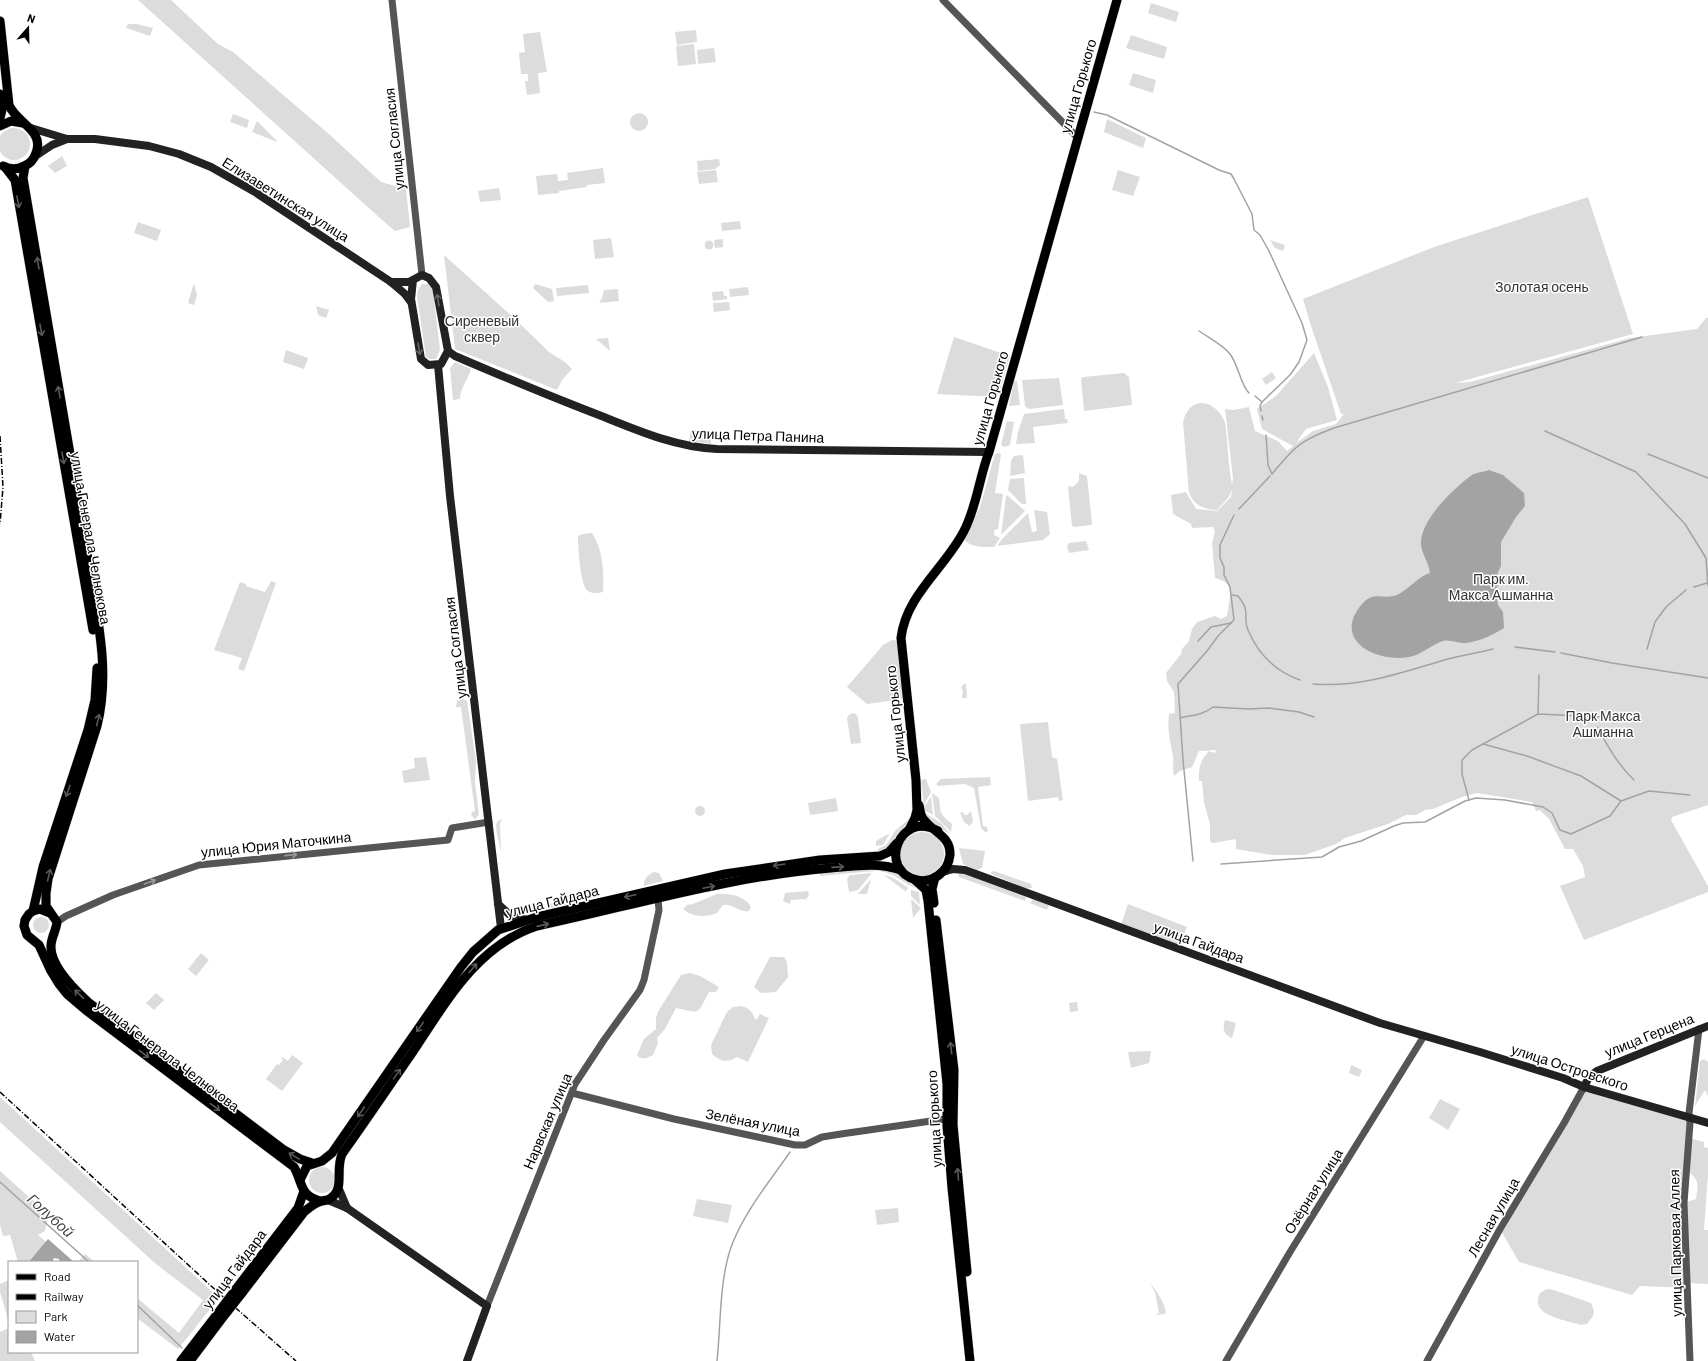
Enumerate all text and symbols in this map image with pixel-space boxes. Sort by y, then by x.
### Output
north arrow [8,8,48,48]
text: N [26,11,37,25]
street label: улица Горького [1056,37,1100,135]
street label: улица Согласия [380,87,408,191]
street label: Елизаветинская улица [220,153,353,245]
one-way arrow [15,195,23,208]
one-way arrow [33,257,41,270]
park label: Золотая осень [1495,278,1589,295]
one-way arrow [434,294,442,307]
park label: Сиреневый сквер [445,312,519,345]
one-way arrow [37,323,45,336]
one-way arrow [416,342,424,355]
street label: улица Горького [968,349,1012,447]
one-way arrow [55,385,63,398]
street label: улица Петра Панина [692,424,825,446]
street label: улица Генерала Челнокова [67,450,115,626]
one-way arrow [59,451,67,464]
park label: Парк им. Макса Ашманна [1449,570,1554,603]
street label: улица Согласия [440,596,470,700]
street label: улица Горького [881,664,909,763]
park label: Парк Макса Ашманна [1565,707,1641,740]
one-way arrow [95,714,103,727]
one-way arrow [64,784,71,797]
street label: улица Юрия Маточкина [200,828,352,860]
one-way arrow [284,852,297,859]
one-way arrow [773,862,786,870]
one-way arrow [831,864,844,871]
one-way arrow [46,869,54,882]
one-way arrow [144,877,156,885]
street label: улица Гайдара [504,881,600,921]
one-way arrow [702,882,715,890]
one-way arrow [624,892,637,900]
street label: улица Гайдара [1151,918,1247,966]
one-way arrow [536,921,549,928]
one-way arrow [468,963,477,974]
one-way arrow [74,989,85,998]
street label: улица Генерала Челнокова [93,996,243,1115]
street label: улица Герцена [1602,1009,1696,1061]
one-way arrow [416,1021,424,1032]
street label: улица Островского [1509,1040,1631,1094]
one-way arrow [947,1042,955,1055]
one-way arrow [138,1050,149,1058]
one-way arrow [393,1069,401,1080]
street label: Нарвская улица [519,1070,575,1172]
street label: улица Горького [923,1070,945,1168]
one-way arrow [210,1103,221,1112]
street label: Зелёная улица [704,1104,802,1140]
one-way arrow [357,1107,365,1118]
street label: Озёрная улица [1280,1145,1346,1237]
one-way arrow [289,1152,300,1160]
one-way arrow [954,1168,962,1181]
street label: улица Парковая Аллея [1665,1169,1685,1317]
street label: Лесная улица [1464,1174,1523,1260]
water label: Голубой [24,1189,79,1241]
street label: улица Гайдара [199,1226,270,1312]
legend [8,1261,138,1353]
text: Road [44,1269,71,1283]
text: Railway [44,1289,84,1303]
text: Park [44,1309,68,1323]
text: Water [44,1329,76,1343]

